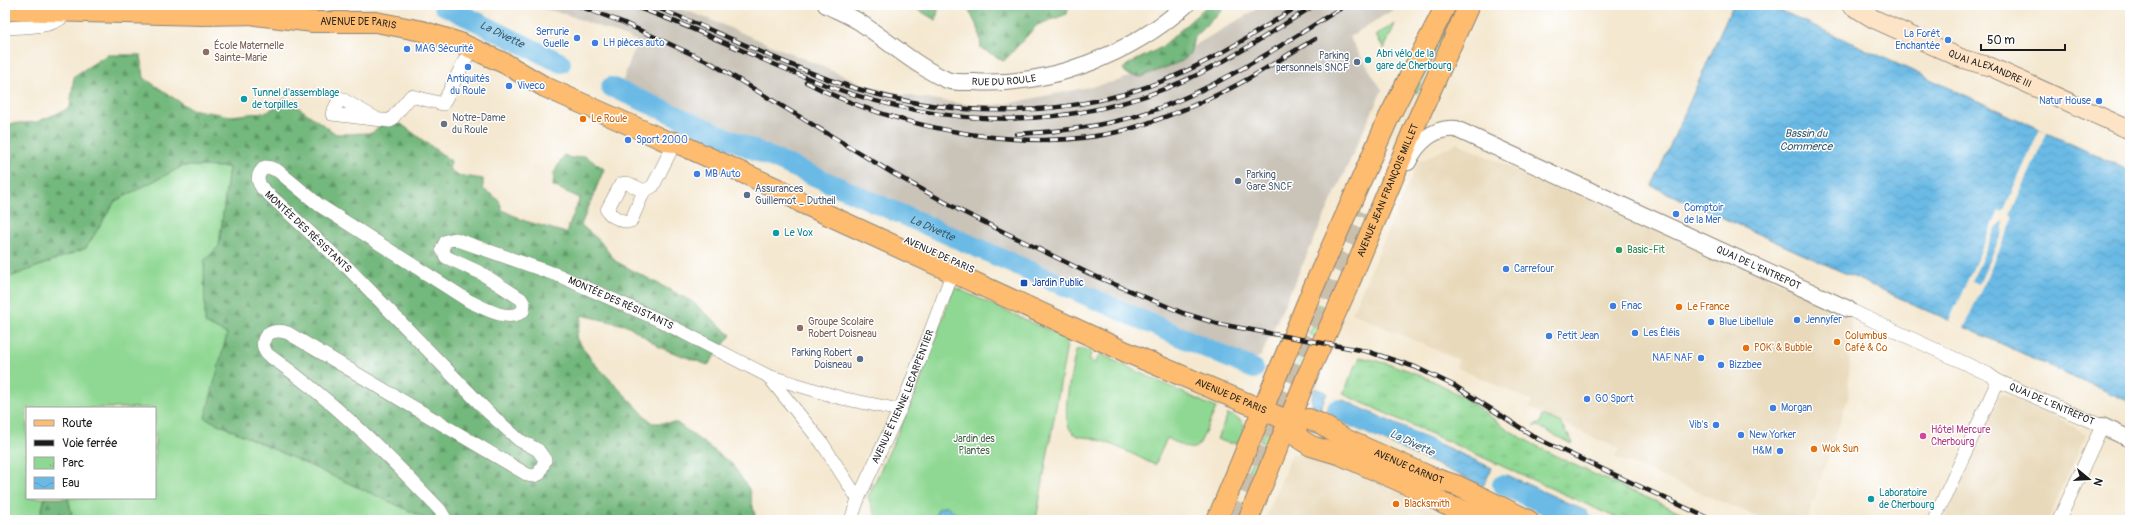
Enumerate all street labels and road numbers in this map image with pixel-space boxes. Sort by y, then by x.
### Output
street label: AVENUE DE PARIS [320,16,398,32]
street label: QUAI ALEXANDRE III [1946,47,2033,90]
street label: RUE DU ROULE [971,72,1037,89]
street label: AVENUE JEAN FRANÇOIS MILLET [1355,122,1421,259]
street label: MONTÉE DES RÉSISTANTS [262,188,355,275]
street label: AVENUE DE PARIS [902,234,976,276]
street label: QUAI DE L'ENTREPOT [1714,243,1803,293]
street label: MONTÉE DES RÉSISTANTS [566,274,676,332]
street label: AVENUE ÉTIENNE LECARPENTIER [869,328,937,465]
street label: AVENUE DE PARIS [1193,376,1268,417]
street label: QUAI DE L'ENTREPOT [2007,380,2097,428]
street label: AVENUE CARNOT [1372,447,1445,487]

